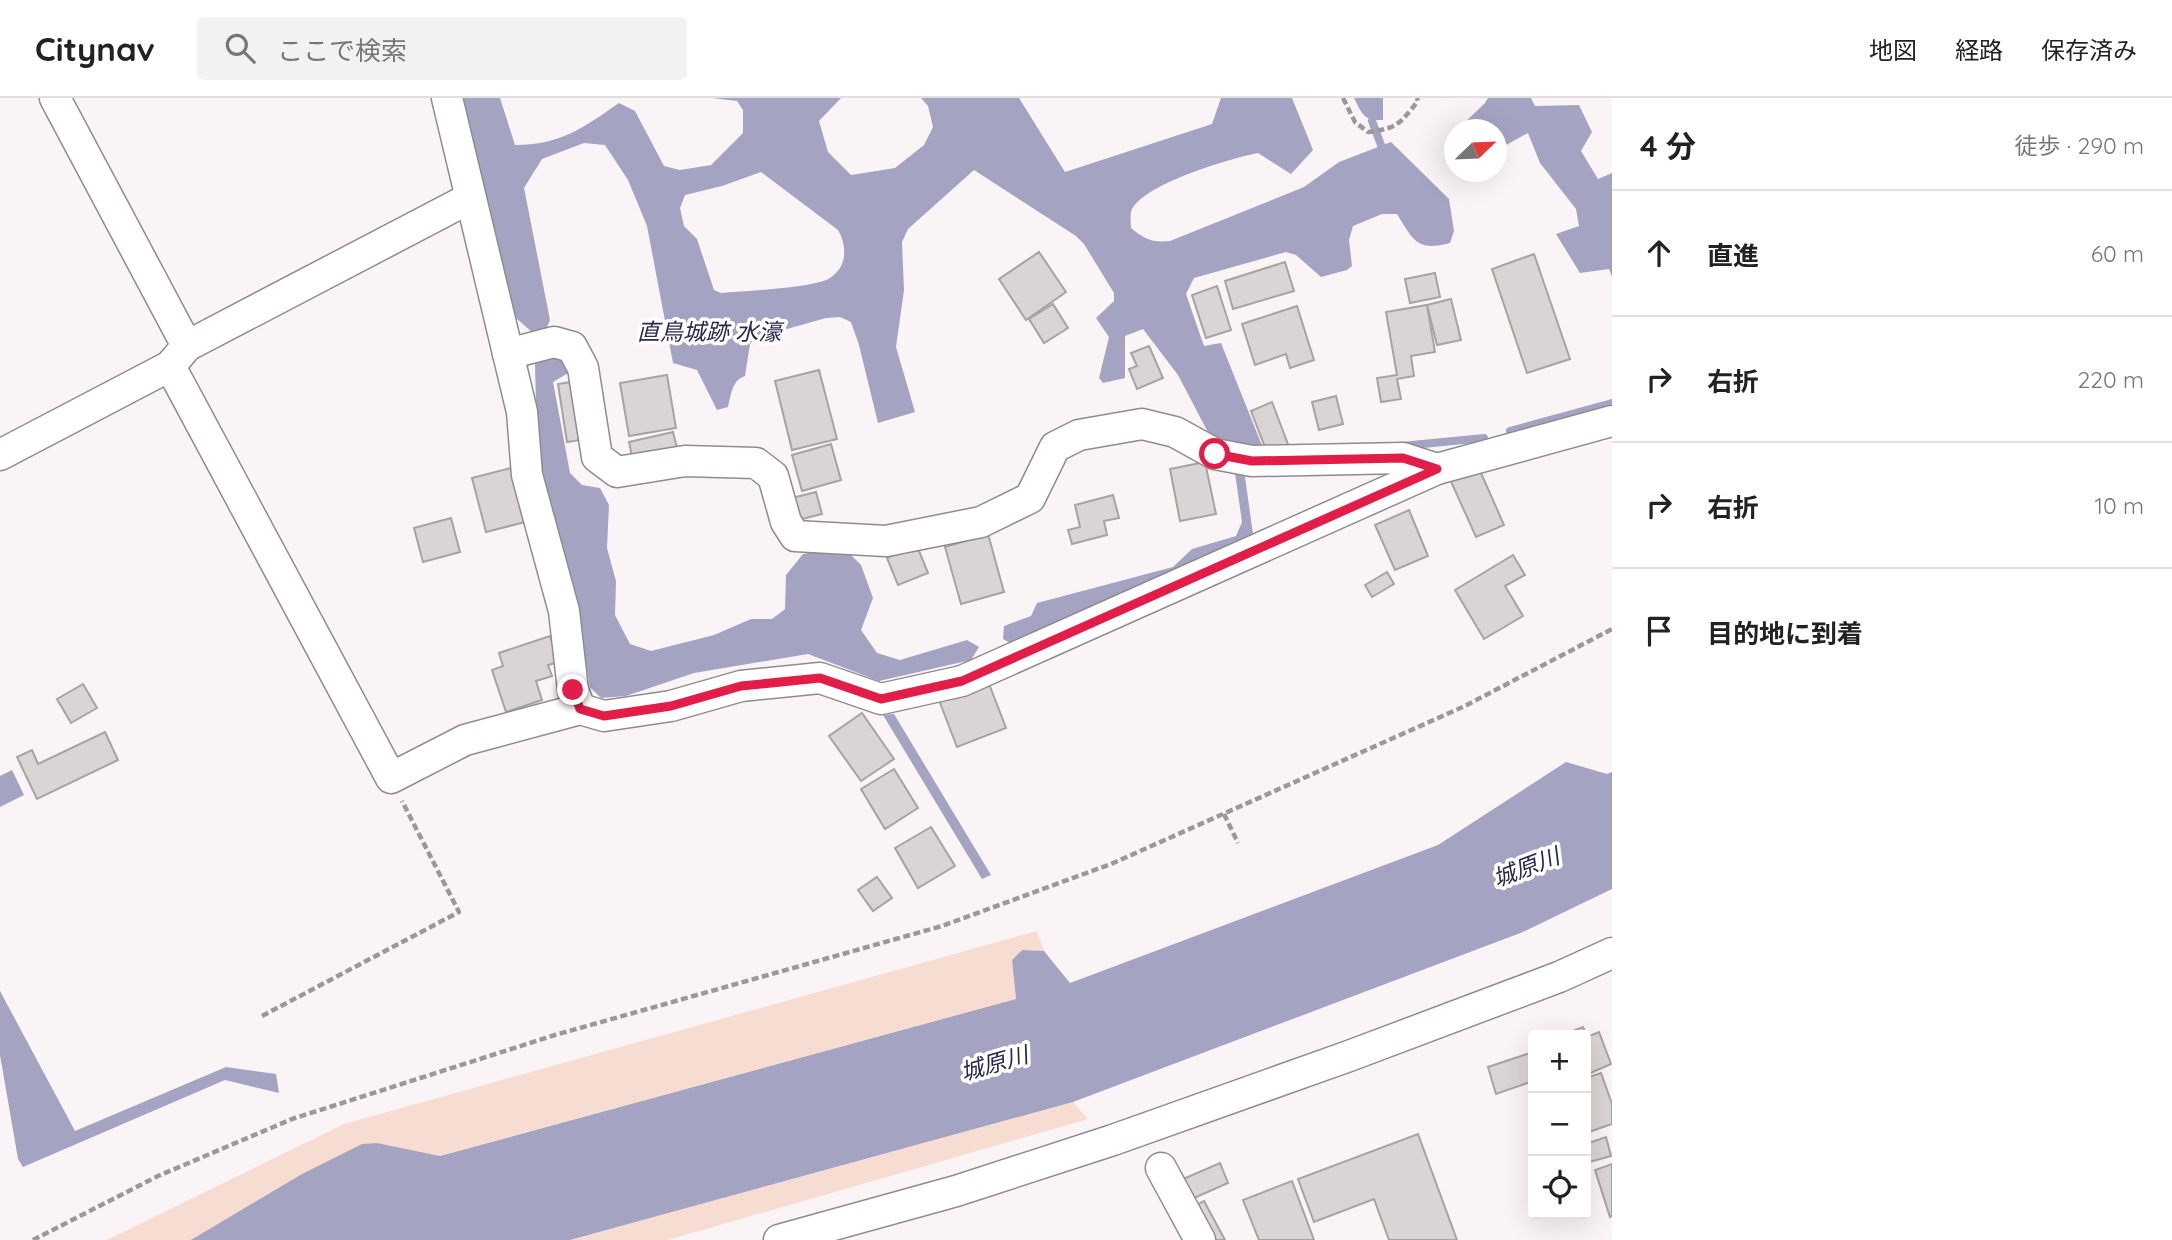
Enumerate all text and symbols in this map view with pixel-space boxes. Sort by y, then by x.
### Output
search box [197,17,687,80]
text: Citynav [35,28,155,69]
icon: search [221,29,259,67]
text: ここで検索 [277,34,407,67]
text: 地図 [1869,35,1917,65]
text: 経路 [1955,35,2003,65]
text: 保存済み [2041,35,2137,65]
north arrow [1444,119,1507,182]
text: 4 分 [1640,127,1696,165]
text: 徒歩 · 290 m [2014,131,2144,160]
icon: ahead [1640,234,1678,272]
text: 直進 [1707,239,1759,272]
text: 60 m [2091,239,2144,268]
water label: 直鳥城跡 水濠 [637,317,785,346]
icon: right [1640,360,1678,398]
text: 右折 [1707,365,1759,398]
text: 220 m [2078,365,2144,394]
route start [1199,438,1230,469]
icon: right [1640,486,1678,524]
text: 右折 [1707,491,1759,524]
text: 10 m [2095,491,2144,520]
icon: arrive [1640,612,1678,650]
text: 目的地に到着 [1707,617,1863,650]
route end [557,674,588,705]
water label: 城原川 [1489,840,1566,893]
map controls [1528,1030,1591,1219]
button: + [1528,1030,1591,1093]
water label: 城原川 [957,1039,1034,1086]
button: − [1528,1093,1591,1156]
button: locate [1528,1156,1591,1219]

